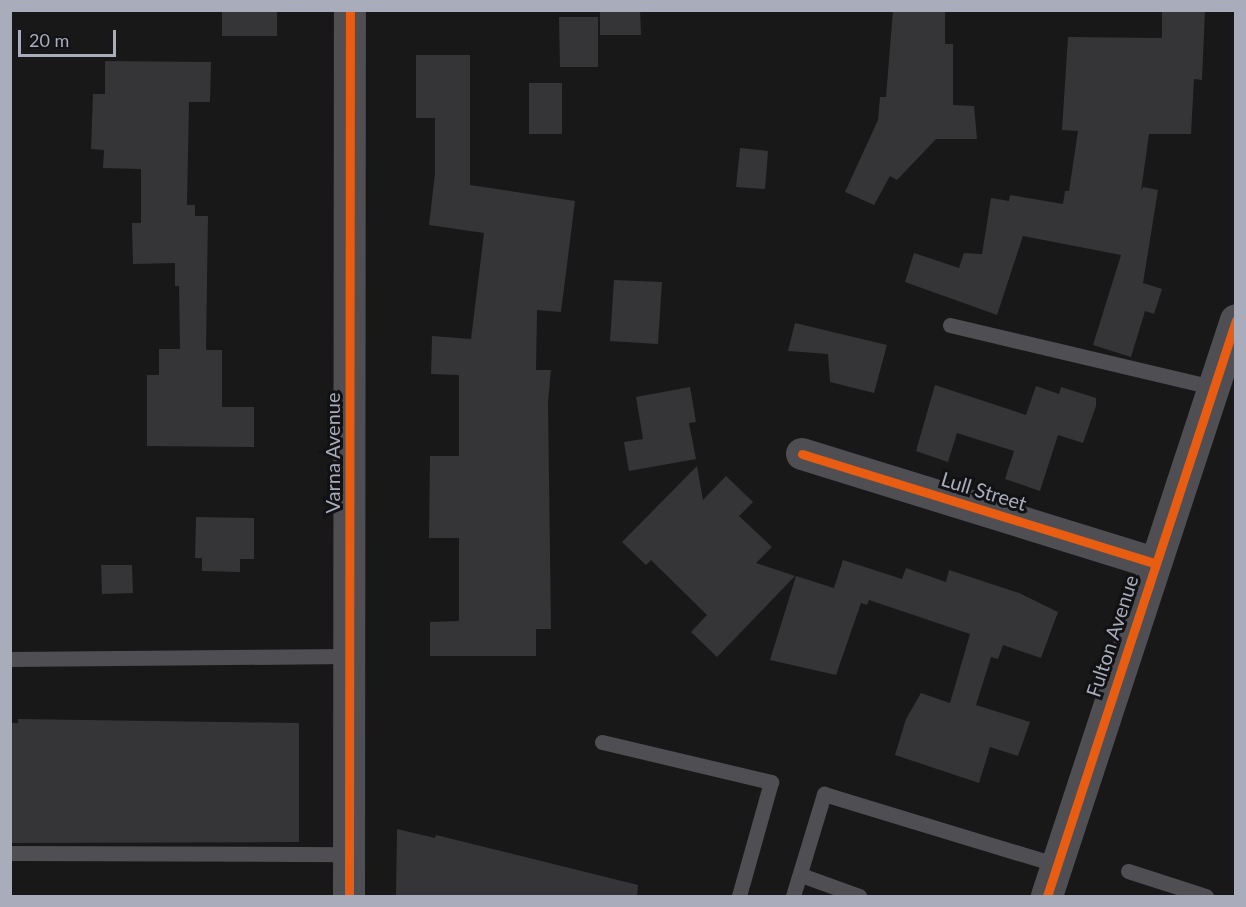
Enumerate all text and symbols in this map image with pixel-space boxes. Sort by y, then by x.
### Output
scale bar [21,18,118,56]
text: 20 m [29,29,69,51]
street label: Varna Avenue [320,392,344,514]
street label: Lull Street [938,467,1030,515]
street label: Fulton Avenue [1081,572,1143,700]

